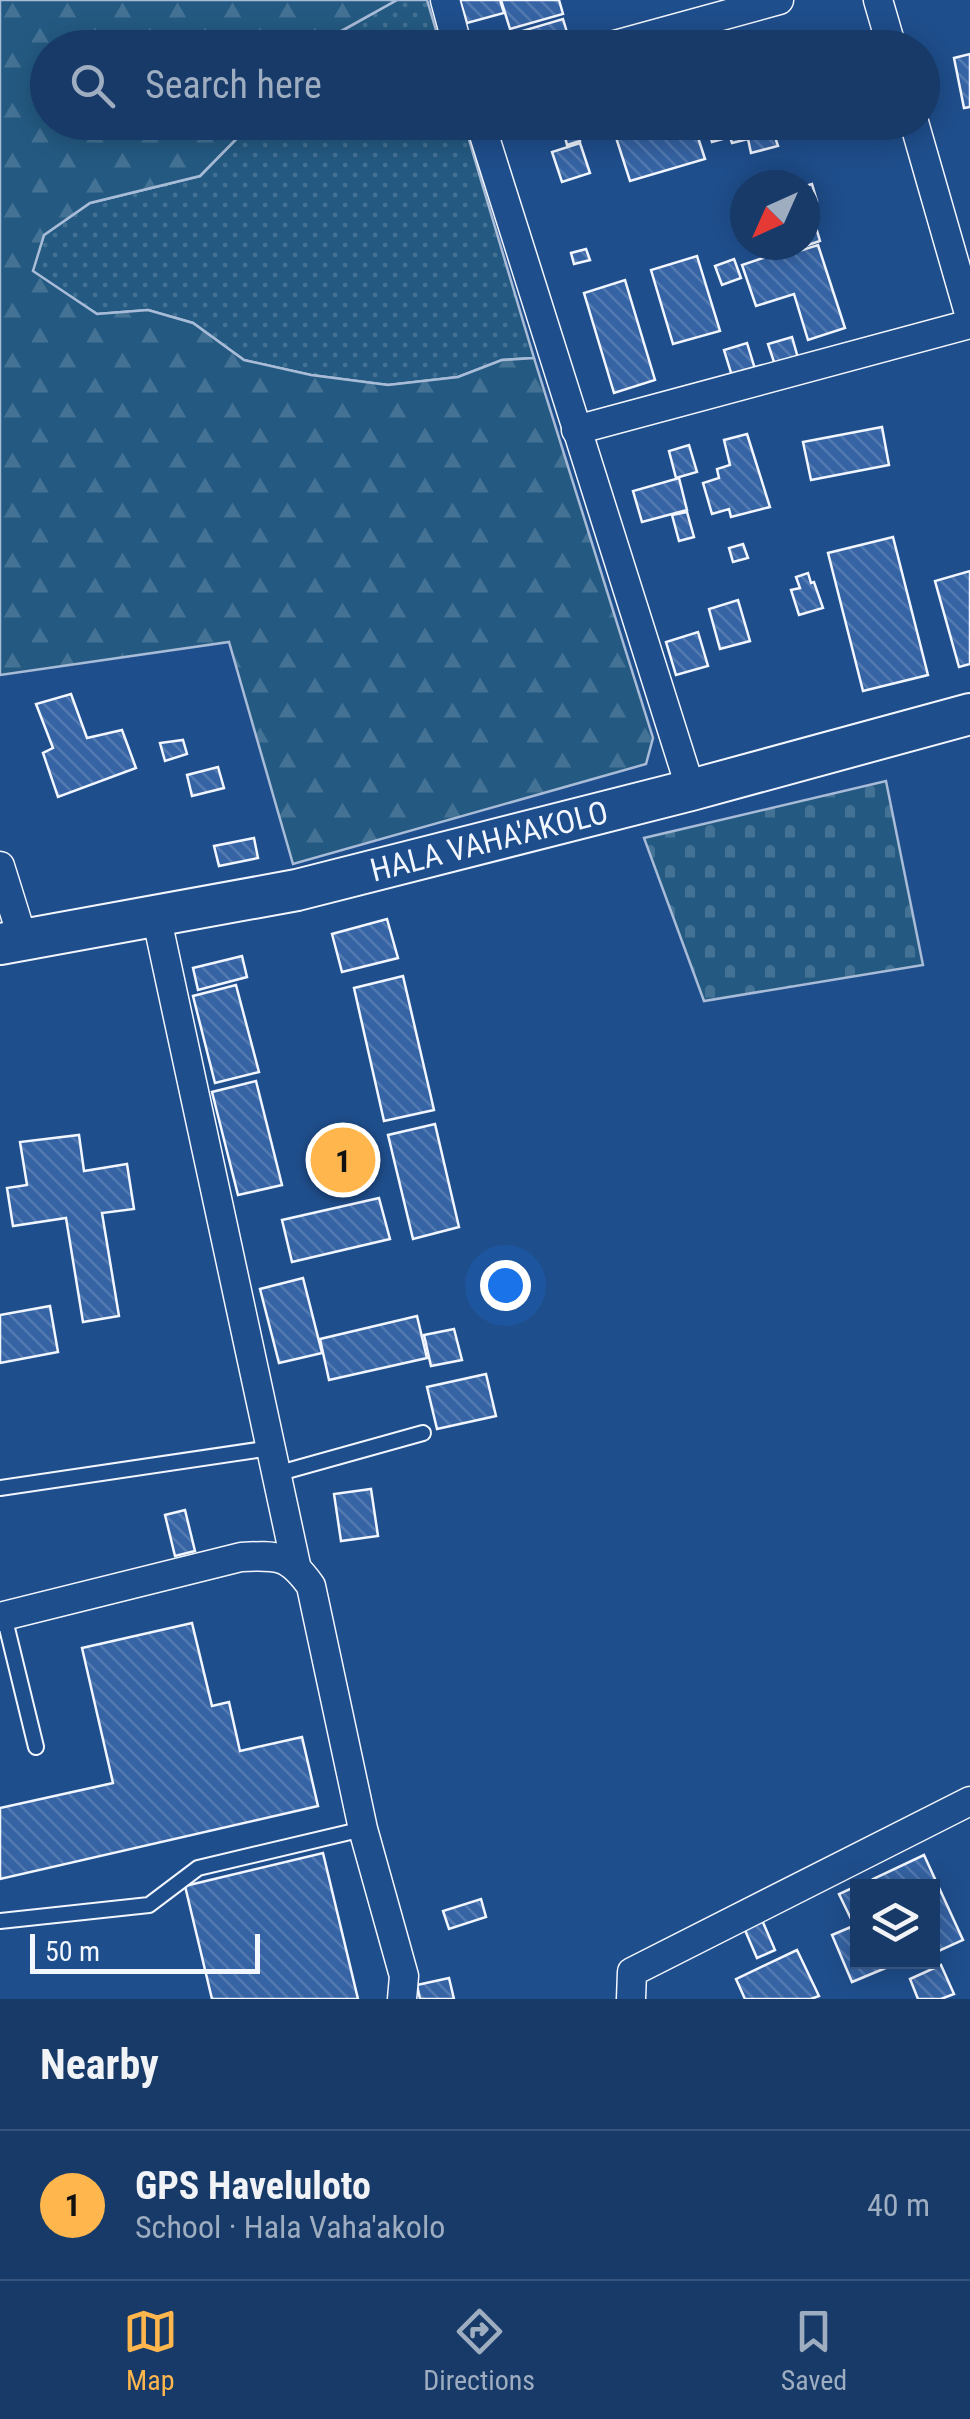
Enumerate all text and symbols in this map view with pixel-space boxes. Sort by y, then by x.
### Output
search box [30,30,940,140]
icon: search [65,58,120,113]
text: Search here [145,63,322,107]
north arrow [730,170,820,260]
street label: HALA VAHA'AKOLO [366,793,612,890]
pin: 1 [310,1122,376,1198]
your location [480,1260,531,1311]
map controls [850,1879,940,1969]
button: layers [850,1879,940,1969]
scale bar [30,1929,260,1974]
text: 50 m [45,1935,100,1968]
text: Nearby [40,2040,159,2089]
text: GPS Haveluloto [135,2164,371,2208]
text: 1 [64,2186,81,2224]
text: 40 m [867,2186,930,2224]
text: School · Hala Vaha'akolo [135,2208,445,2246]
tab: Map [123,2304,178,2397]
tab: Directions [423,2304,535,2397]
tab: Saved [781,2304,847,2397]

